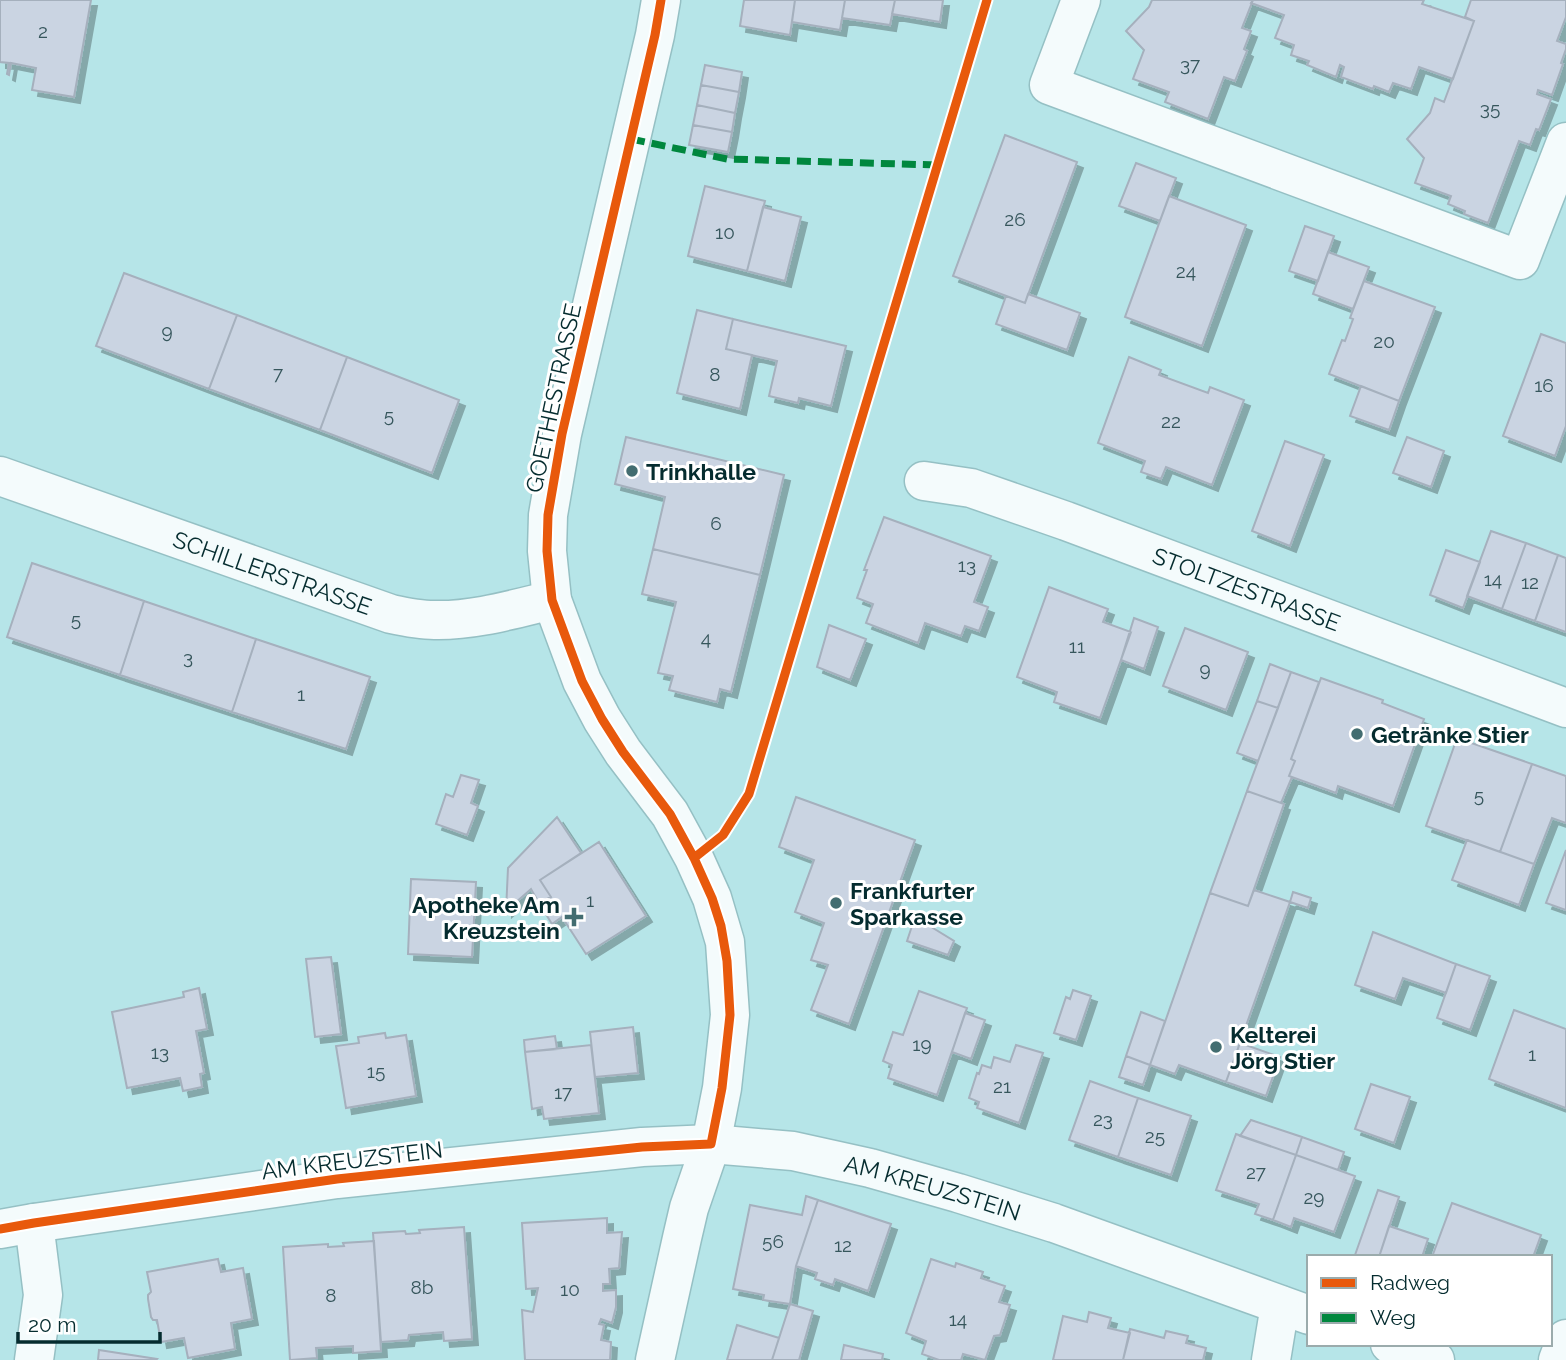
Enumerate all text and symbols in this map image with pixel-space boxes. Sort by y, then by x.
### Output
house number: 2 [38,20,48,42]
house number: 37 [1180,53,1200,75]
house number: 35 [1480,97,1500,119]
house number: 26 [1004,208,1026,230]
house number: 10 [715,221,735,243]
house number: 24 [1176,260,1196,282]
street label: GOETHESTRASSE [520,301,586,495]
house number: 9 [161,320,173,342]
house number: 20 [1373,330,1395,352]
house number: 7 [273,362,283,384]
house number: 8 [709,363,721,385]
house number: 16 [1534,374,1554,396]
house number: 5 [384,404,394,426]
house number: 22 [1161,410,1181,432]
place label: Trinkhalle [646,458,756,485]
marker: Trinkhalle [624,463,640,479]
house number: 6 [710,512,722,534]
street label: SCHILLERSTRASSE [170,525,375,620]
street label: STOLTZESTRASSE [1149,541,1344,636]
house number: 13 [958,554,976,576]
house number: 14 [1484,568,1502,590]
house number: 12 [1521,571,1539,593]
house number: 5 [71,608,81,630]
house number: 4 [701,627,711,649]
house number: 11 [1069,635,1085,657]
house number: 3 [183,646,193,668]
house number: 9 [1199,658,1211,680]
house number: 1 [297,683,305,705]
place label: Getränke Stier [1371,721,1529,748]
marker: Getränke Stier [1349,726,1365,742]
house number: 5 [1474,784,1484,806]
place label: Frankfurter Sparkasse [850,877,974,930]
house number: 1 [586,889,594,911]
place label: Apotheke Am Kreuzstein [412,891,560,944]
marker: Frankfurter Sparkasse [828,895,844,911]
marker: Apotheke Am Kreuzstein [566,909,582,925]
place label: Kelterei Jörg Stier [1230,1021,1335,1074]
house number: 19 [912,1033,932,1055]
marker: Kelterei Jörg Stier [1208,1039,1224,1055]
house number: 13 [151,1041,169,1063]
house number: 1 [1528,1043,1536,1065]
house number: 15 [367,1060,385,1082]
house number: 21 [993,1075,1011,1097]
house number: 17 [554,1081,572,1103]
house number: 23 [1093,1108,1113,1130]
house number: 25 [1145,1125,1165,1147]
street label: AM KREUZSTEIN [260,1135,444,1185]
street label: AM KREUZSTEIN [842,1149,1024,1225]
house number: 27 [1246,1161,1266,1183]
house number: 29 [1303,1186,1325,1208]
house number: 56 [762,1230,784,1252]
house number: 12 [834,1234,852,1256]
legend [1307,1255,1552,1346]
text: Radweg [1370,1270,1450,1295]
house number: 8b [411,1276,434,1298]
house number: 10 [560,1278,580,1300]
house number: 8 [325,1284,337,1306]
scale bar [18,1300,159,1344]
text: Weg [1370,1305,1416,1330]
house number: 14 [949,1308,967,1330]
text: 20 m [28,1312,76,1337]

